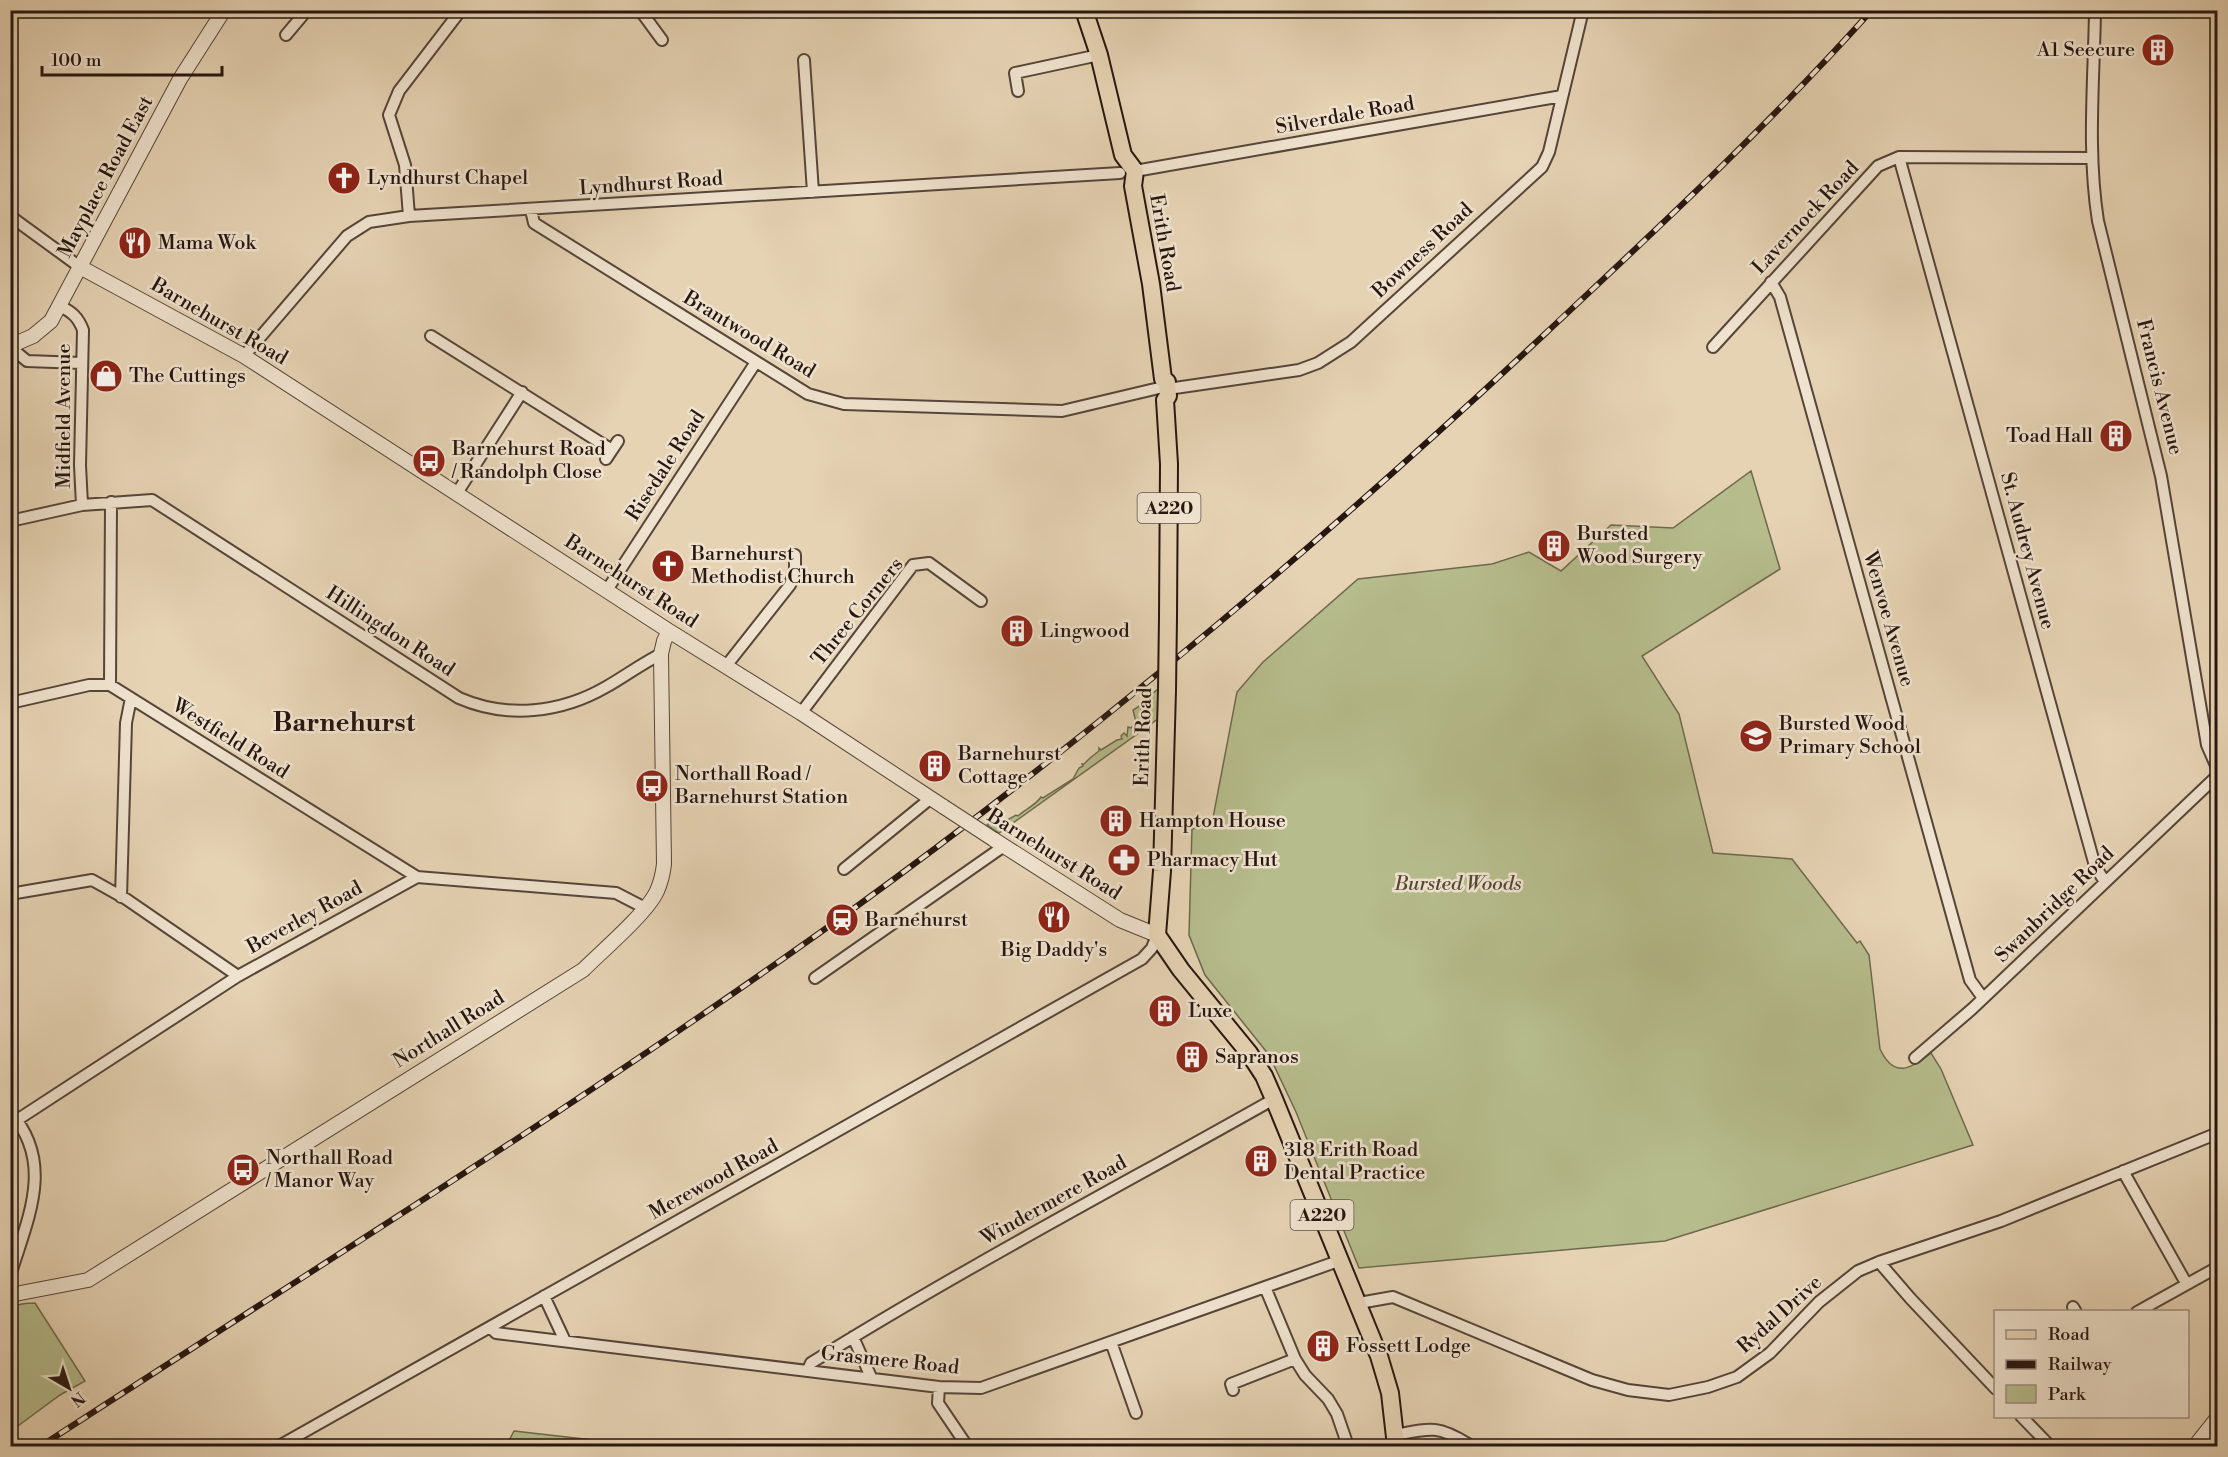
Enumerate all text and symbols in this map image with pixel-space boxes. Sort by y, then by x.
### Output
building icon: A1 Seecure [2140,32,2176,68]
place label: A1 Seecure [2036,38,2135,63]
scale bar [42,39,222,77]
text: 100 m [51,49,102,72]
street label: Silverdale Road [1274,91,1417,140]
street label: Mayplace Road East [53,92,159,262]
street label: Lavernock Road [1747,156,1865,280]
church icon: Lyndhurst Chapel [326,160,362,196]
place label: Lyndhurst Chapel [367,166,528,191]
street label: Lyndhurst Road [578,166,724,202]
street label: Erith Road [1143,192,1185,295]
street label: Bowness Road [1367,198,1479,305]
restaurant icon: Mama Wok [117,225,153,261]
place label: Mama Wok [158,231,258,256]
street label: Barnehurst Road [145,272,292,372]
street label: Brantwood Road [678,285,820,385]
street label: Francis Avenue [2130,317,2188,457]
street label: Midfield Avenue [52,343,77,489]
shop icon: The Cuttings [88,358,124,394]
place label: The Cuttings [129,364,246,389]
street label: Risedale Road [621,405,711,526]
building icon: Toad Hall [2098,418,2134,454]
place label: Toad Hall [2006,424,2093,449]
place label: Barnehurst Road / Randolph Close [451,437,606,485]
bus stop icon: Barnehurst Road / Randolph Close [411,443,447,479]
street label: St. Audrey Avenue [1994,470,2060,632]
road number: A220 [1138,493,1200,523]
place label: Bursted Wood Surgery [1576,522,1703,570]
building icon: Bursted Wood Surgery [1536,528,1572,564]
street label: Barnehurst Road [559,529,703,635]
place label: Barnehurst Methodist Church [690,542,855,590]
church icon: Barnehurst Methodist Church [650,548,686,584]
street label: Wenvoe Avenue [1856,548,1919,690]
street label: Three Corners [807,553,909,671]
street label: Hillingdon Road [321,581,460,683]
building icon: Lingwood [999,613,1035,649]
place label: Lingwood [1040,619,1130,644]
street label: Erith Road [1130,686,1158,787]
street label: Westfield Road [166,693,294,785]
district label: Barnehurst [273,707,416,739]
place label: Bursted Wood Primary School [1778,712,1921,760]
school or university icon: Bursted Wood Primary School [1738,718,1774,754]
place label: Barnehurst Cottage [957,742,1061,790]
building icon: Barnehurst Cottage [917,748,953,784]
place label: Northall Road / Barnehurst Station [674,762,848,810]
bus stop icon: Northall Road / Barnehurst Station [634,768,670,804]
street label: Barnehurst Road [981,803,1126,907]
building icon: Hampton House [1098,803,1134,839]
place label: Hampton House [1139,809,1286,834]
street label: Swanbridge Road [1990,841,2120,968]
pharmacy icon: Pharmacy Hut [1106,842,1142,878]
place label: Pharmacy Hut [1147,848,1278,873]
park label: Bursted Woods [1393,872,1522,897]
street label: Beverley Road [242,876,368,961]
restaurant icon: Big Daddy's [1036,899,1072,935]
station icon: Barnehurst [824,902,860,938]
place label: Barnehurst [864,908,968,933]
place label: Big Daddy's [1000,938,1107,963]
street label: Northall Road [389,985,510,1074]
building icon: Luxe [1147,993,1183,1029]
place label: Luxe [1188,999,1232,1024]
building icon: Sapranos [1174,1039,1210,1075]
place label: Sapranos [1215,1045,1299,1070]
street label: Merewood Road [645,1134,784,1226]
place label: 318 Erith Road Dental Practice [1284,1138,1425,1186]
building icon: 318 Erith Road Dental Practice [1243,1143,1279,1179]
place label: Northall Road / Manor Way [265,1146,393,1194]
street label: Windermere Road [976,1150,1132,1252]
bus stop icon: Northall Road / Manor Way [225,1152,261,1188]
road number: A220 [1290,1200,1354,1230]
street label: Rydal Drive [1732,1270,1828,1360]
legend [1994,1310,2189,1418]
text: Road [2048,1323,2091,1346]
building icon: Fossett Lodge [1305,1328,1341,1364]
place label: Fossett Lodge [1346,1334,1471,1359]
street label: Grasmere Road [820,1341,961,1381]
text: Railway [2048,1353,2112,1376]
north arrow [39,1358,99,1418]
text: Park [2048,1383,2087,1406]
text: N [66,1387,89,1411]

